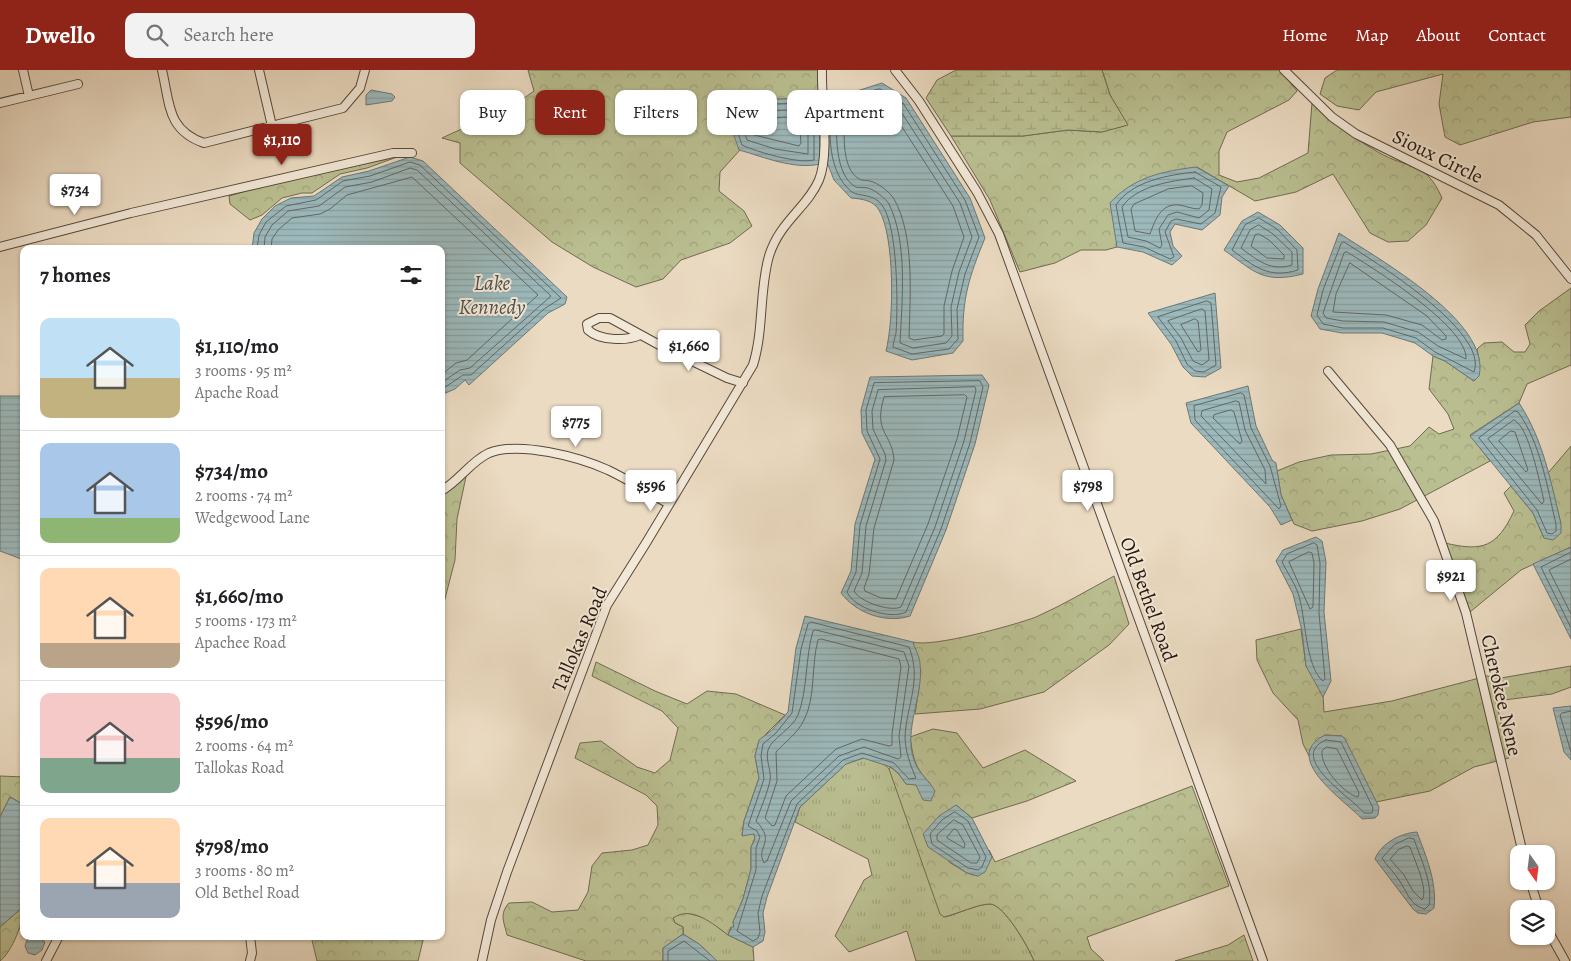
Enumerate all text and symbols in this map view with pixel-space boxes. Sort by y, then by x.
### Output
search box [125,13,475,58]
text: Dwello [25,19,95,51]
icon: search [143,21,171,49]
text: Search here [183,22,274,48]
text: Home [1282,23,1327,47]
text: Map [1355,23,1388,47]
text: About [1416,23,1460,47]
text: Contact [1488,23,1546,47]
chip: Buy [460,90,525,135]
chip: Rent [535,90,605,135]
chip: Filters [615,90,697,135]
chip: New [707,90,777,135]
chip: Apartment [787,90,902,135]
street label: Sioux Circle [1388,123,1488,190]
pin: $1,110 [241,124,323,166]
text: $1,110 [264,129,301,151]
pin: $734 [45,174,105,216]
text: $734 [61,179,89,201]
text: 7 homes [40,261,111,289]
icon: filters [397,261,425,289]
water label: Lake Kennedy [459,269,525,321]
pin: $1,660 [648,330,730,372]
text: $1,110/mo [195,332,279,360]
text: $1,660 [669,335,709,357]
icon: home [80,338,140,398]
text: 3 rooms · 95 m² [195,360,292,382]
text: Apache Road [195,382,279,404]
pin: $775 [546,406,606,448]
text: $775 [562,411,590,433]
text: $734/mo [195,457,268,485]
icon: home [80,463,140,523]
pin: $596 [621,470,681,512]
pin: $798 [1058,470,1118,512]
text: $596 [636,475,666,497]
text: $798 [1073,475,1103,497]
text: 2 rooms · 74 m² [195,485,293,507]
text: Wedgewood Lane [195,507,310,529]
street label: Old Bethel Road [1113,533,1184,666]
pin: $921 [1421,560,1481,602]
text: $921 [1437,565,1465,587]
text: $1,660/mo [195,582,283,610]
street label: Tallokas Road [545,582,614,696]
icon: home [80,588,140,648]
text: 5 rooms · 173 m² [195,610,297,632]
text: Apachee Road [195,632,286,654]
street label: Cherokee Nene [1474,632,1529,759]
text: $596/mo [195,707,269,735]
icon: home [80,713,140,773]
text: 2 rooms · 64 m² [195,735,293,757]
text: Tallokas Road [195,757,284,779]
text: $798/mo [195,832,269,860]
icon: home [80,838,140,898]
north arrow [1510,845,1555,890]
map controls [1510,845,1555,945]
text: 3 rooms · 80 m² [195,860,294,882]
text: Old Bethel Road [195,882,300,904]
button: layers [1510,900,1555,945]

